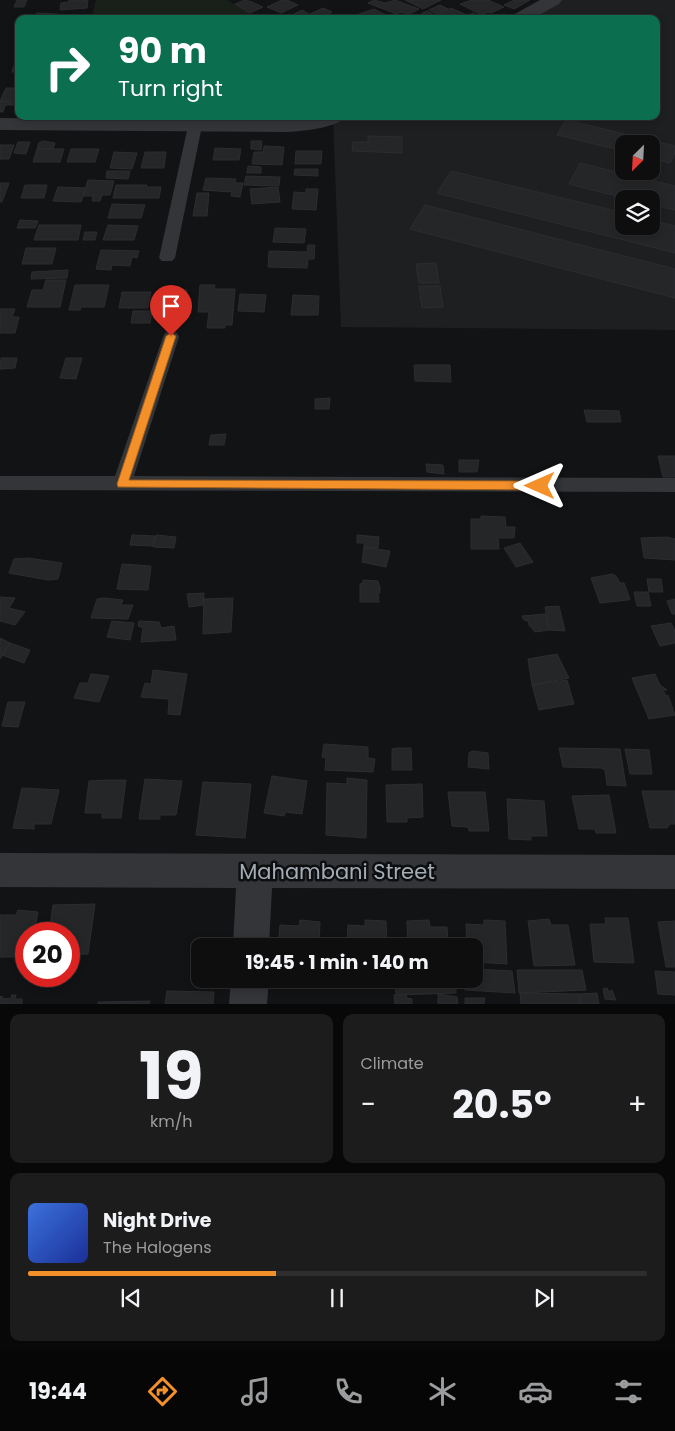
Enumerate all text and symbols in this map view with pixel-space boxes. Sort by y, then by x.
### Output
text: 90 m [118,26,207,75]
icon: right [35,35,100,100]
text: Turn right [118,73,223,104]
north arrow [615,135,660,180]
map controls [615,135,660,235]
button: layers [615,190,660,235]
pin [150,285,192,336]
icon: arrive [157,292,185,320]
position arrow [513,459,565,511]
street label: Mahambani Street [239,857,435,886]
speed limit sign: 20 [15,922,80,987]
text: 19:45 · 1 min · 140 m [245,949,429,976]
text: 19 [139,1031,203,1122]
text: Climate [361,1052,424,1075]
text: 20.5° [452,1078,552,1131]
text: − [361,1085,376,1124]
text: + [628,1085,647,1124]
text: km/h [150,1110,193,1133]
text: Night Drive [103,1207,212,1234]
text: The Halogens [103,1236,211,1259]
icon: previous [117,1284,145,1312]
icon: pause [323,1284,351,1312]
icon: next [530,1284,558,1312]
icon: directions [145,1374,180,1409]
icon: music [238,1374,273,1409]
icon: phone [331,1374,366,1409]
icon: climate [425,1374,460,1409]
icon: car [518,1374,553,1409]
icon: filters [611,1374,646,1409]
text: 19:44 [29,1376,87,1407]

